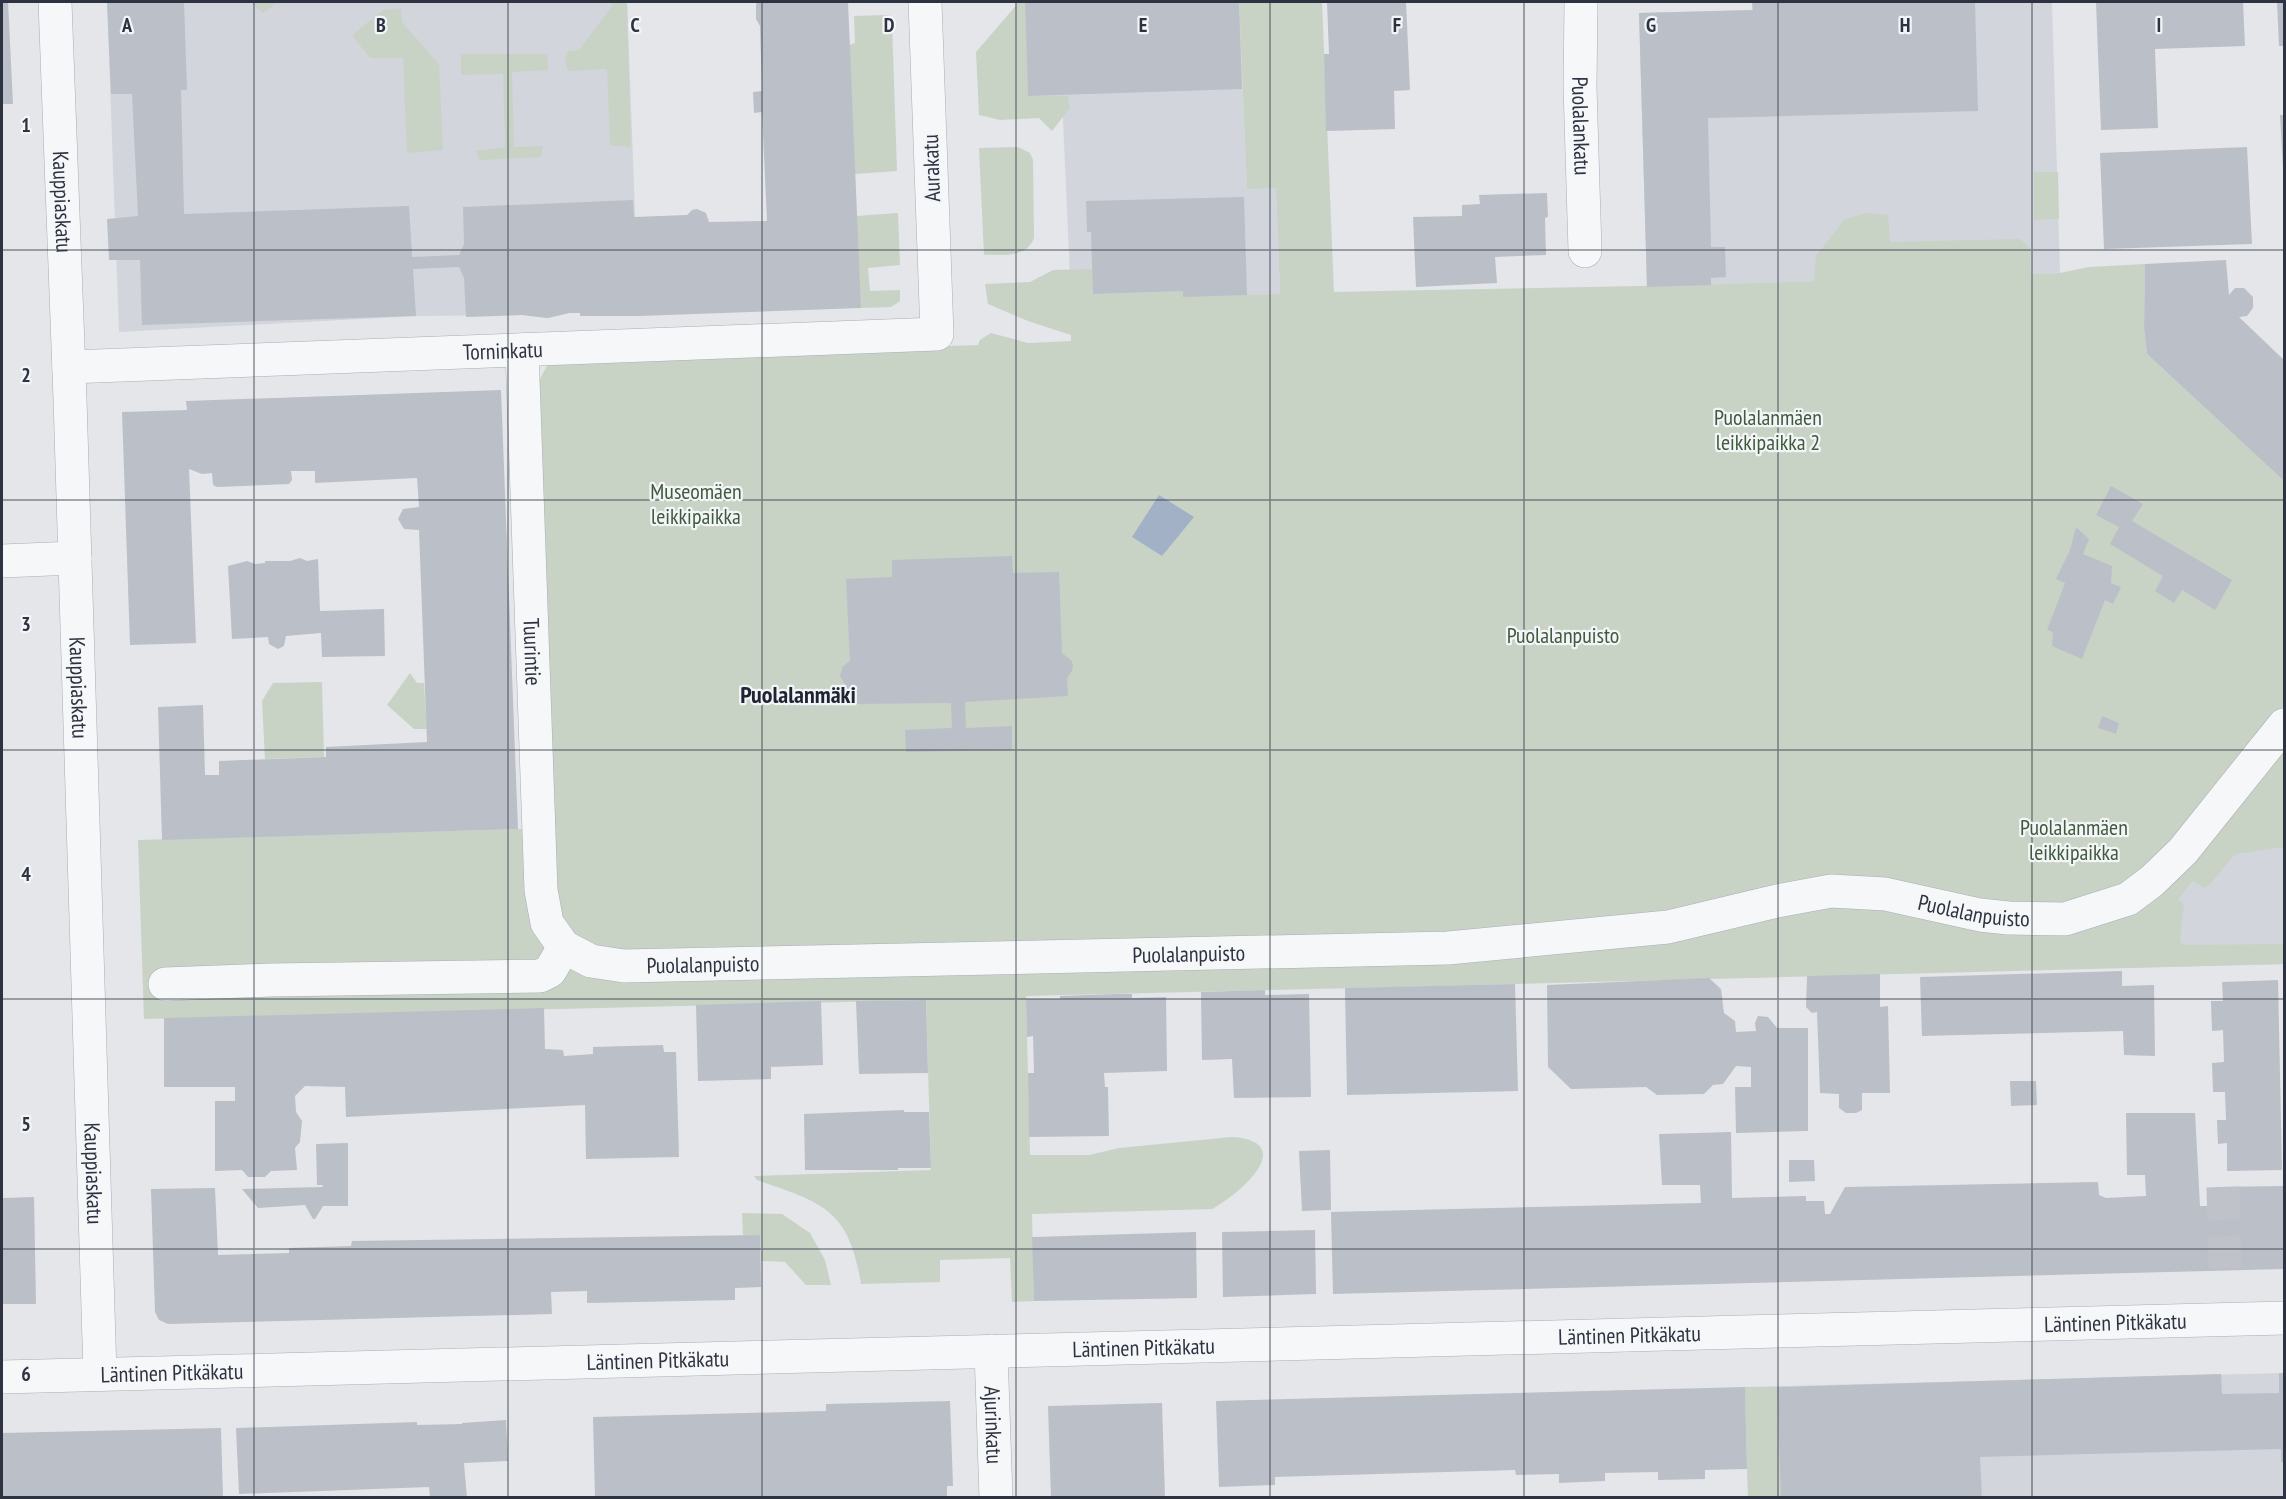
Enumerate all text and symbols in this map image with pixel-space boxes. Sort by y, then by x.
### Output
text: A [121,12,133,38]
text: B [376,12,386,38]
text: C [630,12,640,38]
text: D [884,12,895,38]
text: E [1139,12,1147,38]
text: F [1393,12,1401,38]
text: G [1646,12,1656,38]
text: H [1900,12,1910,38]
text: I [2157,12,2161,38]
street label: Puolalankatu [1566,76,1597,176]
text: 1 [21,112,31,138]
street label: Aurakatu [916,134,946,202]
street label: Kauppiaskatu [47,150,78,253]
street label: Torninkatu [462,335,543,366]
text: 2 [21,362,31,388]
park label: Puolalanmäen leikkipaikka 2 [1714,403,1822,456]
park label: Museomäen leikkipaikka [650,477,742,530]
text: 3 [21,611,31,637]
street label: Tuurintie [517,618,548,686]
park label: Puolalanpuisto [1507,621,1619,649]
street label: Kauppiaskatu [63,636,94,739]
district label: Puolalanmäki [740,679,856,710]
park label: Puolalanmäen leikkipaikka [2020,813,2128,866]
text: 4 [21,861,31,887]
street label: Puolalanpuisto [1915,888,2030,932]
street label: Puolalanpuisto [1132,938,1245,969]
street label: Puolalanpuisto [646,949,760,980]
text: 5 [21,1111,31,1137]
street label: Kauppiaskatu [78,1122,109,1225]
street label: Läntinen Pitkäkatu [2044,1307,2187,1338]
street label: Läntinen Pitkäkatu [1558,1319,1701,1351]
street label: Läntinen Pitkäkatu [1072,1332,1215,1363]
street label: Läntinen Pitkäkatu [586,1344,729,1376]
street label: Läntinen Pitkäkatu [100,1357,244,1388]
text: 6 [21,1361,31,1387]
street label: Ajurinkatu [978,1385,1009,1464]

